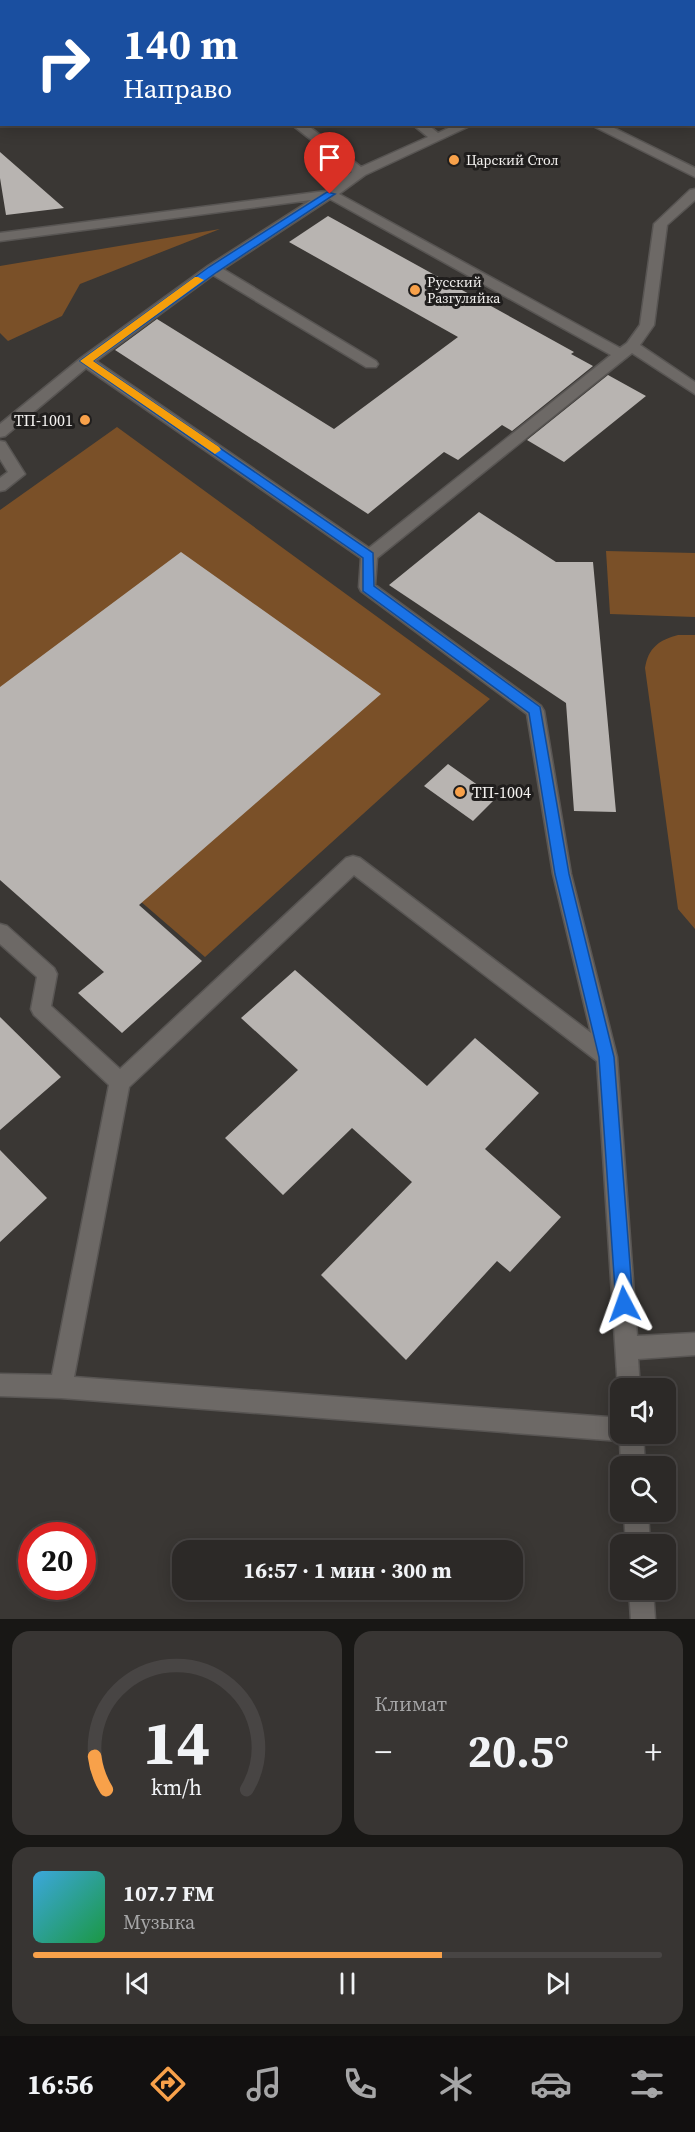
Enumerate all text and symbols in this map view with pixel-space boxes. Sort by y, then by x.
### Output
text: 140 m [123,15,238,73]
icon: right [24,24,102,102]
text: Направо [123,70,232,107]
pin [304,132,355,194]
icon: arrive [313,141,346,174]
place label: Царский Стол [466,150,559,170]
marker: Царский Стол [447,153,461,167]
place label: Русский Разгуляйка [427,272,501,308]
marker: Русский Разгуляйка [408,283,422,297]
place label: ТП-1001 [14,409,73,431]
marker: ТП-1001 [78,413,92,427]
place label: ТП-1004 [472,781,531,803]
marker: ТП-1004 [453,785,467,799]
position arrow [592,1272,656,1336]
map controls [610,1378,676,1600]
button: sound [610,1378,676,1444]
button: search [610,1456,676,1522]
speed limit sign: 20 [18,1522,96,1600]
button: layers [610,1534,676,1600]
text: 16:57 · 1 мин · 300 m [243,1555,452,1585]
text: Климат [375,1690,447,1718]
text: 14 [143,1699,211,1785]
text: 20.5° [468,1720,569,1782]
text: − [375,1729,392,1774]
text: + [645,1729,662,1774]
text: km/h [151,1773,202,1802]
text: 107.7 FM [123,1878,214,1908]
text: Музыка [123,1908,195,1936]
icon: previous [121,1967,154,2000]
icon: pause [331,1967,364,2000]
icon: next [541,1967,574,2000]
icon: directions [147,2063,189,2105]
icon: music [243,2063,285,2105]
icon: phone [339,2063,381,2105]
icon: climate [435,2063,477,2105]
icon: car [530,2063,572,2105]
icon: filters [626,2063,668,2105]
text: 16:56 [27,2066,94,2103]

